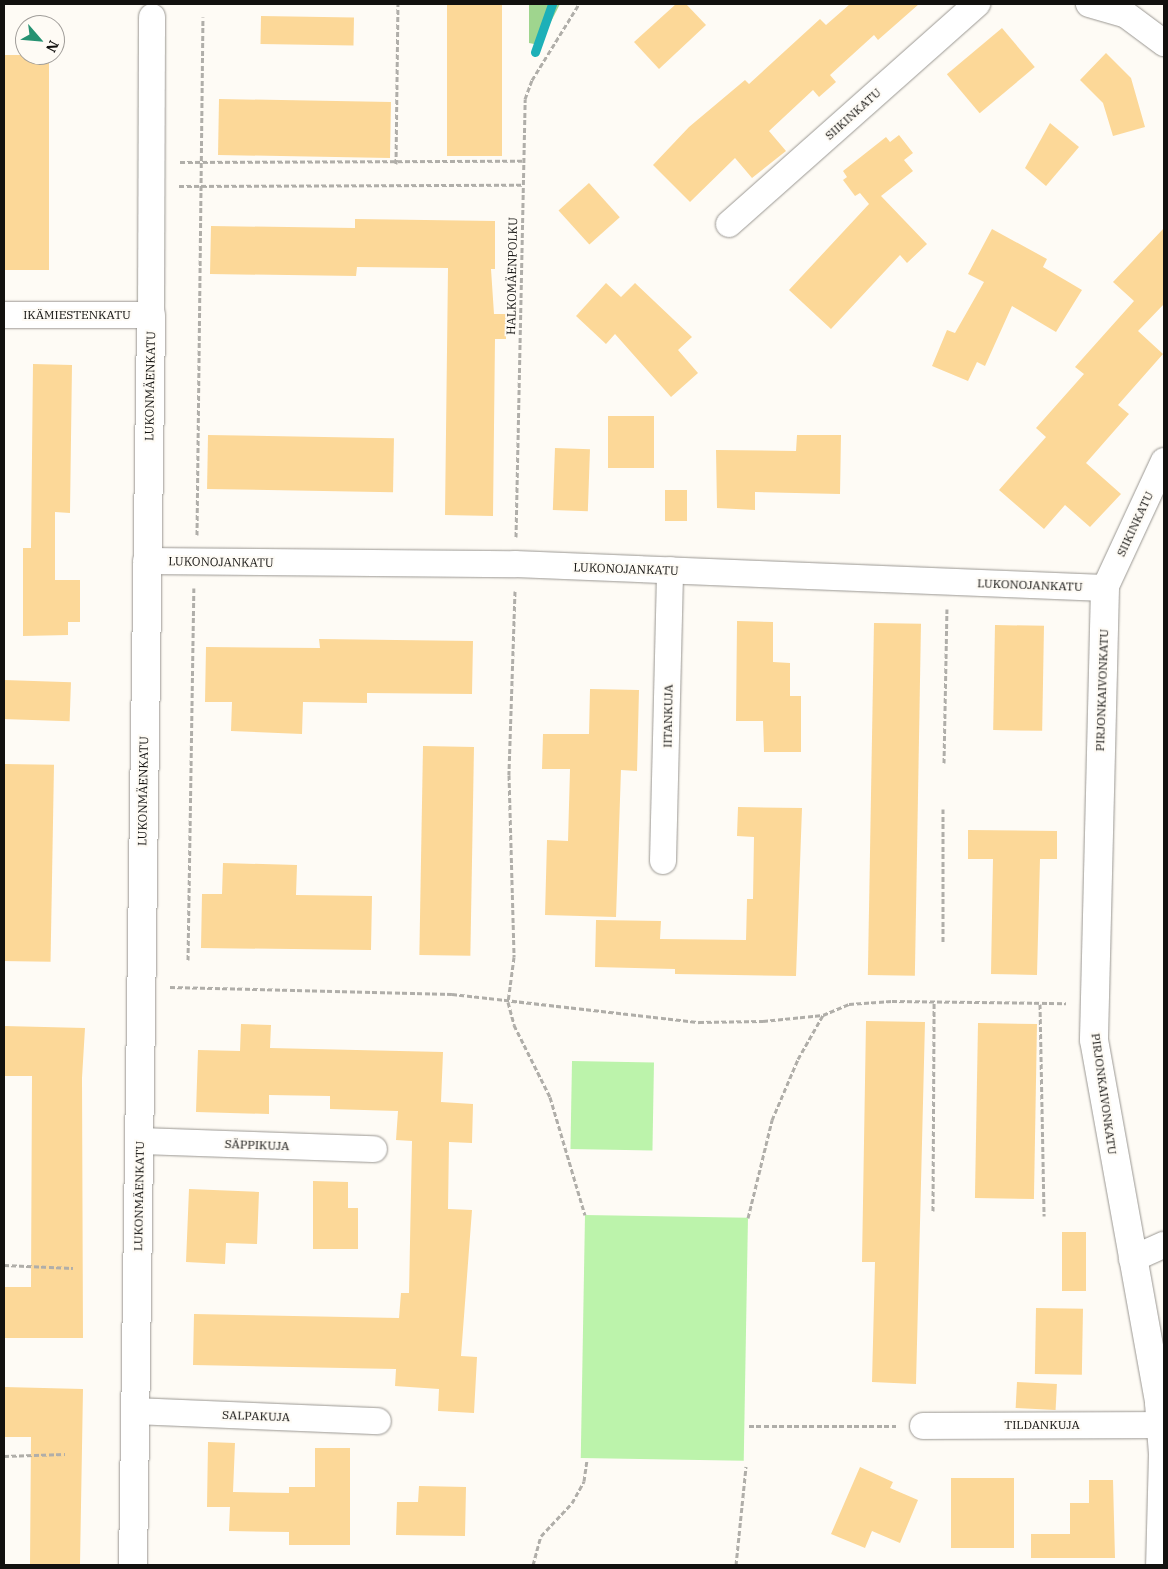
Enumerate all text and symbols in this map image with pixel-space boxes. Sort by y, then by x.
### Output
north arrow [15,15,65,65]
text: N [42,37,63,55]
street label: SIIKINKATU [822,85,884,143]
street label: HALKOMÄENPOLKU [504,217,520,335]
street label: IKÄMIESTENKATU [23,308,131,322]
street label: LUKONMÄENKATU [142,331,158,441]
street label: SIIKINKATU [1114,489,1156,559]
street label: LUKONOJANKATU [168,554,274,570]
street label: LUKONOJANKATU [573,560,679,578]
street label: LUKONOJANKATU [977,576,1083,594]
street label: PIRJONKAIVONKATU [1093,628,1111,752]
street label: IITANKUJA [660,684,676,748]
street label: LUKONMÄENKATU [135,736,151,846]
street label: PIRJONKAIVONKATU [1088,1032,1120,1156]
street label: SÄPPIKUJA [224,1137,290,1153]
street label: LUKONMÄENKATU [131,1141,147,1251]
street label: SALPAKUJA [222,1408,290,1424]
street label: TILDANKUJA [1004,1418,1080,1432]

